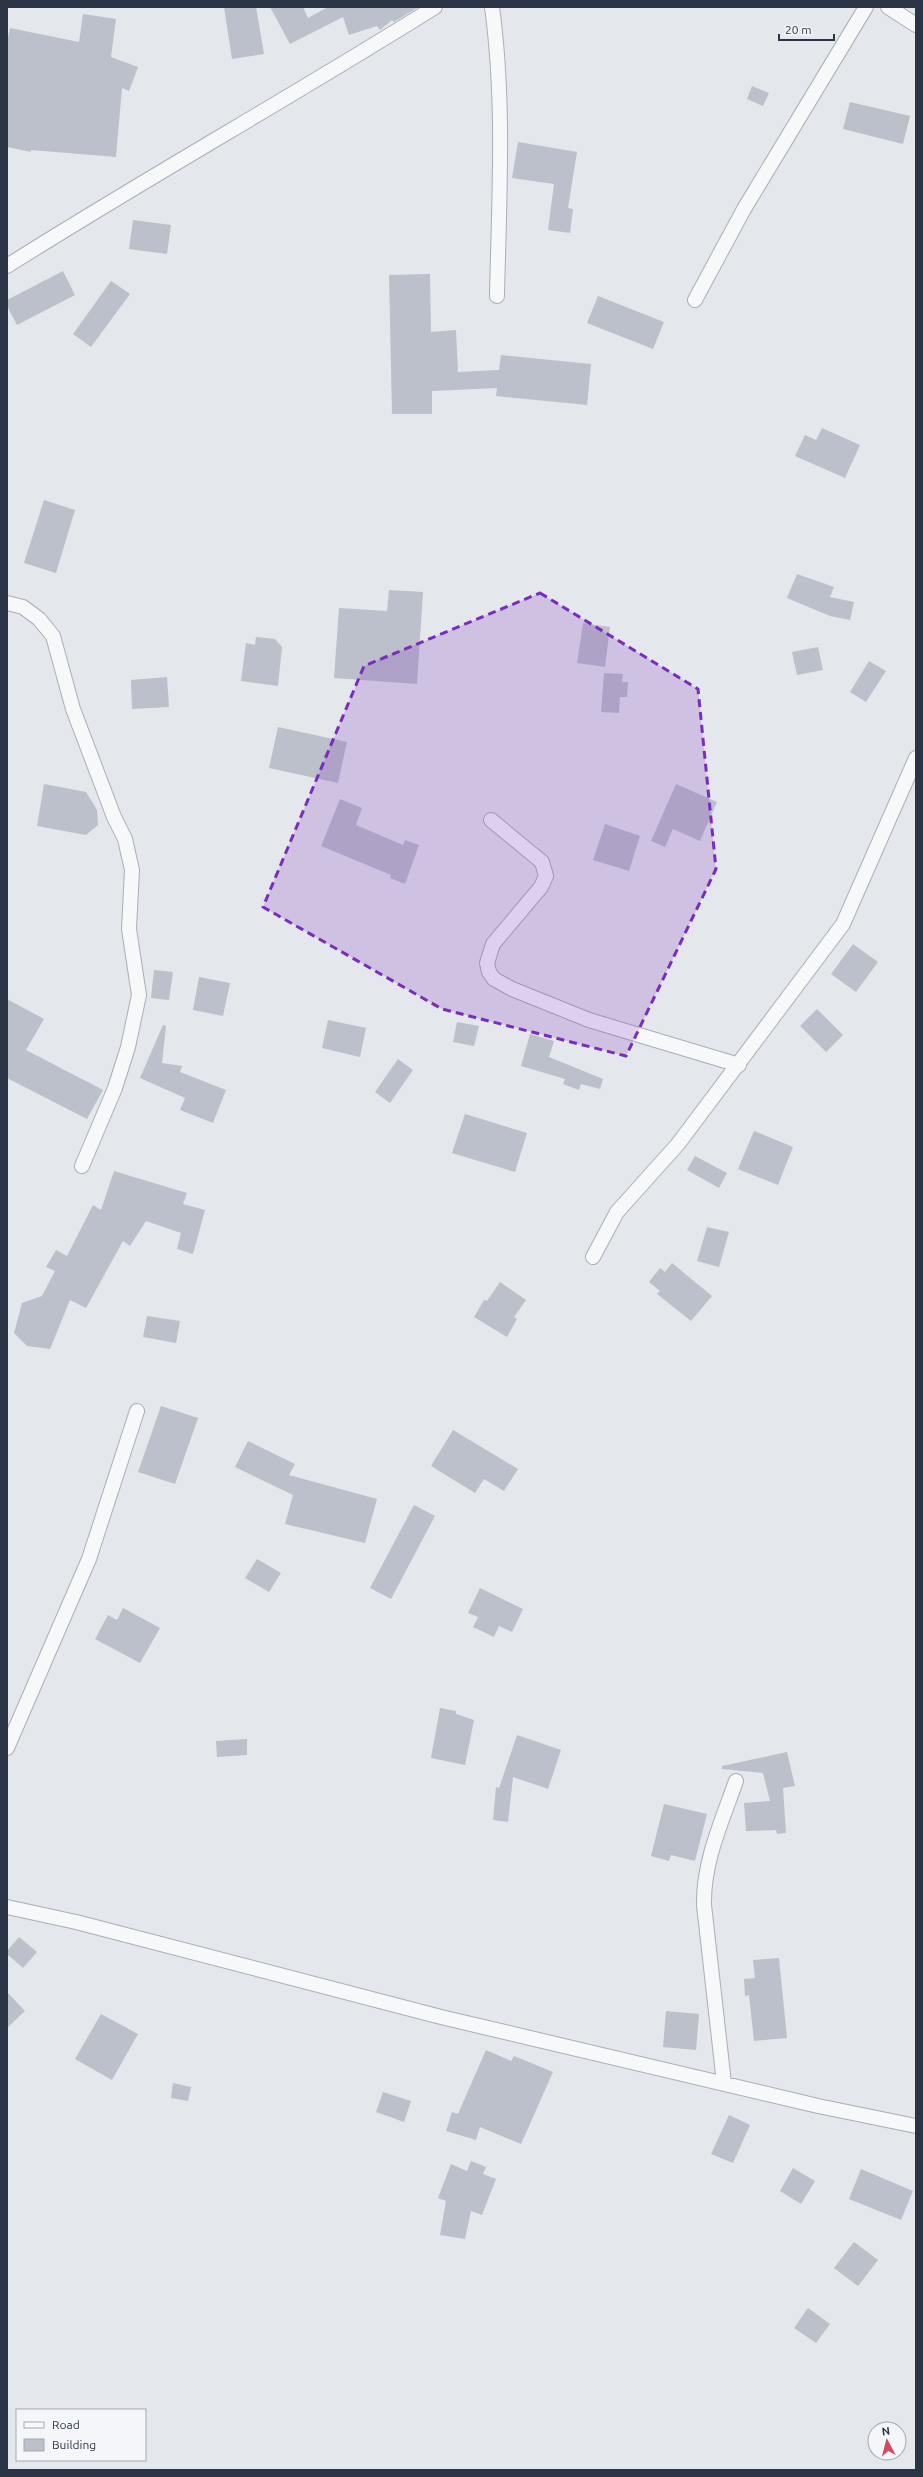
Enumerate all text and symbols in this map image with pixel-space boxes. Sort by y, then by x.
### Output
scale bar [779,16,834,42]
text: 20 m [785,23,812,36]
legend [16,2409,146,2461]
text: Road [52,2418,80,2431]
north arrow [867,2421,907,2461]
text: N [881,2425,891,2438]
text: Building [52,2438,96,2451]

